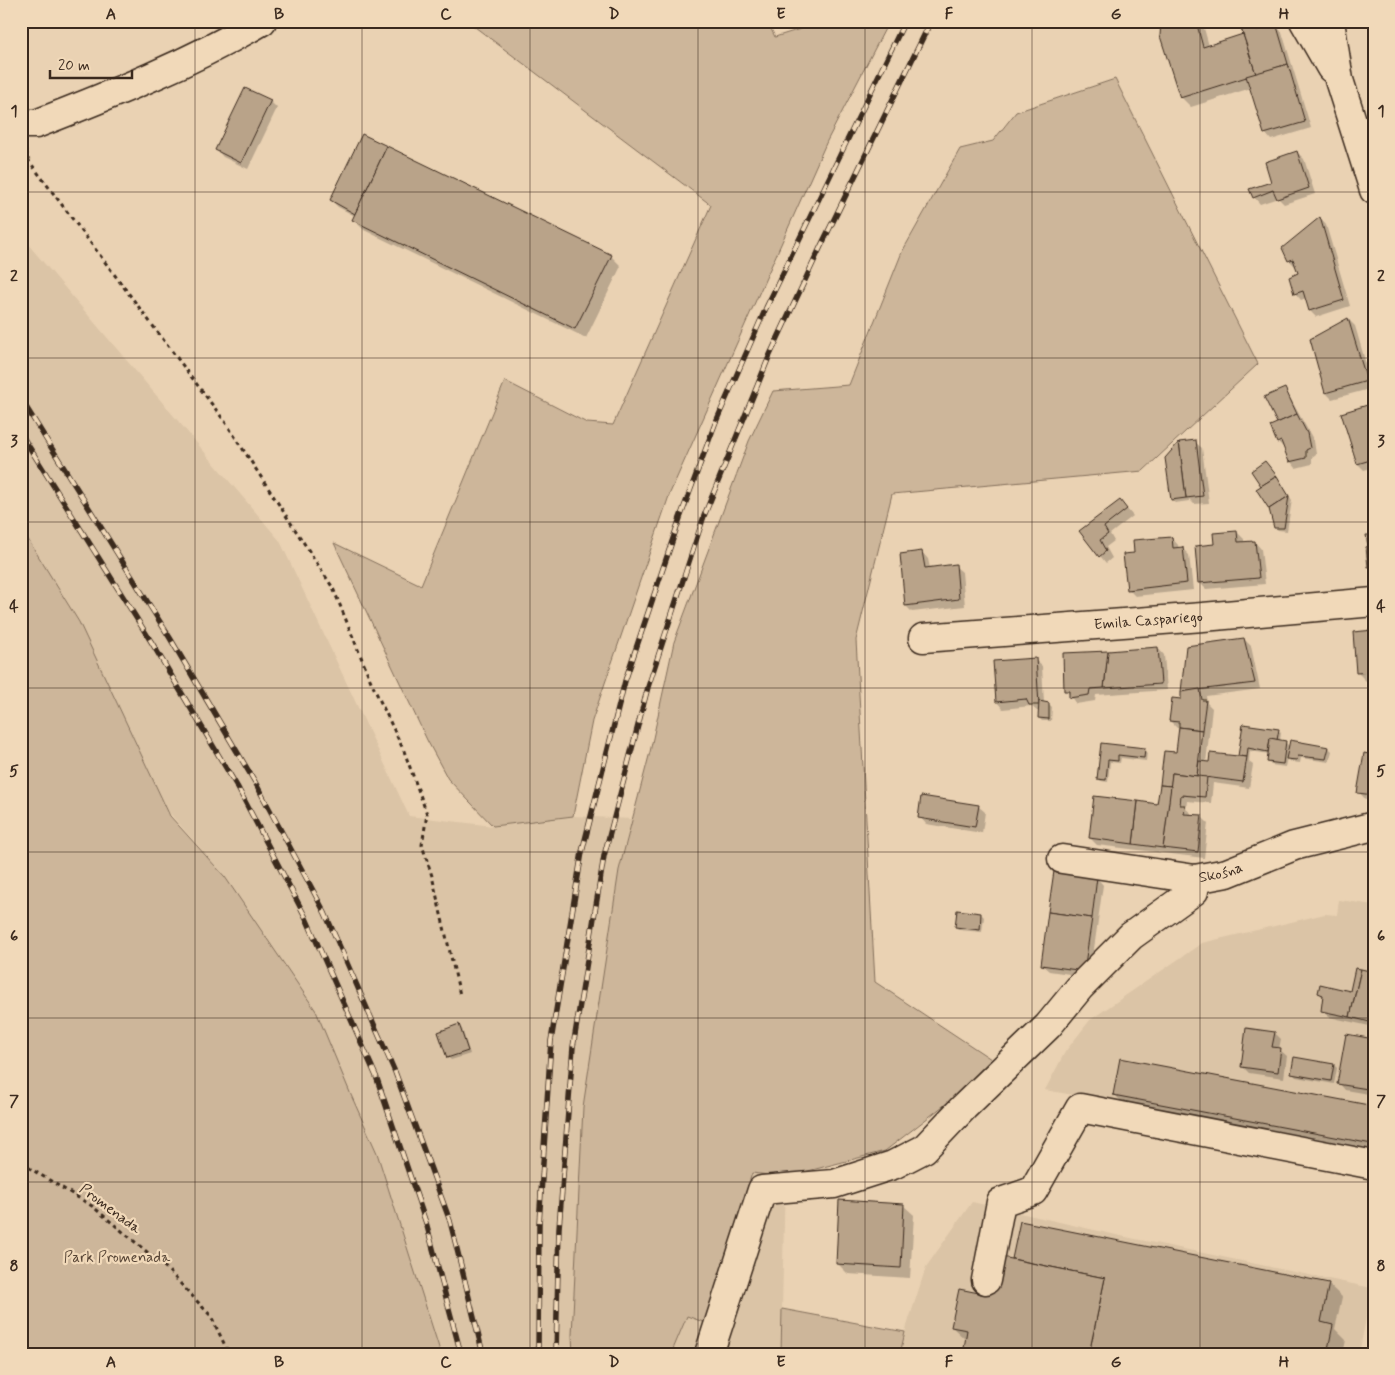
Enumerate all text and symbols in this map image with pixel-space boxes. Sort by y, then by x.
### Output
text: A [106,4,116,25]
text: B [274,4,284,25]
text: C [440,4,452,25]
text: D [608,4,620,25]
text: E [776,4,786,25]
text: F [945,4,954,25]
text: G [1111,4,1122,25]
text: H [1279,4,1290,25]
scale bar [50,48,132,80]
text: 20 m [58,56,90,76]
text: 1 [10,101,18,122]
text: 1 [1377,101,1385,122]
text: 2 [10,266,18,287]
text: 2 [1377,266,1385,287]
text: 3 [10,431,18,452]
text: 3 [1377,431,1385,452]
text: 4 [9,596,19,617]
text: 4 [1376,596,1386,617]
street label: Emila Caspariego [1093,607,1203,635]
text: 5 [9,761,19,782]
text: 5 [1376,761,1386,782]
street label: Skośna [1197,858,1246,888]
text: 6 [10,926,18,947]
text: 6 [1377,926,1385,947]
text: 7 [9,1091,19,1112]
text: 7 [1376,1091,1386,1112]
street label: Promenada [75,1179,146,1239]
park label: Park Promenada [64,1248,171,1268]
text: 8 [9,1256,19,1277]
text: 8 [1376,1256,1386,1277]
text: A [106,1352,116,1373]
text: B [274,1352,284,1373]
text: C [440,1352,452,1373]
text: D [608,1352,620,1373]
text: E [776,1352,786,1373]
text: F [945,1352,954,1373]
text: G [1111,1352,1122,1373]
text: H [1279,1352,1290,1373]

